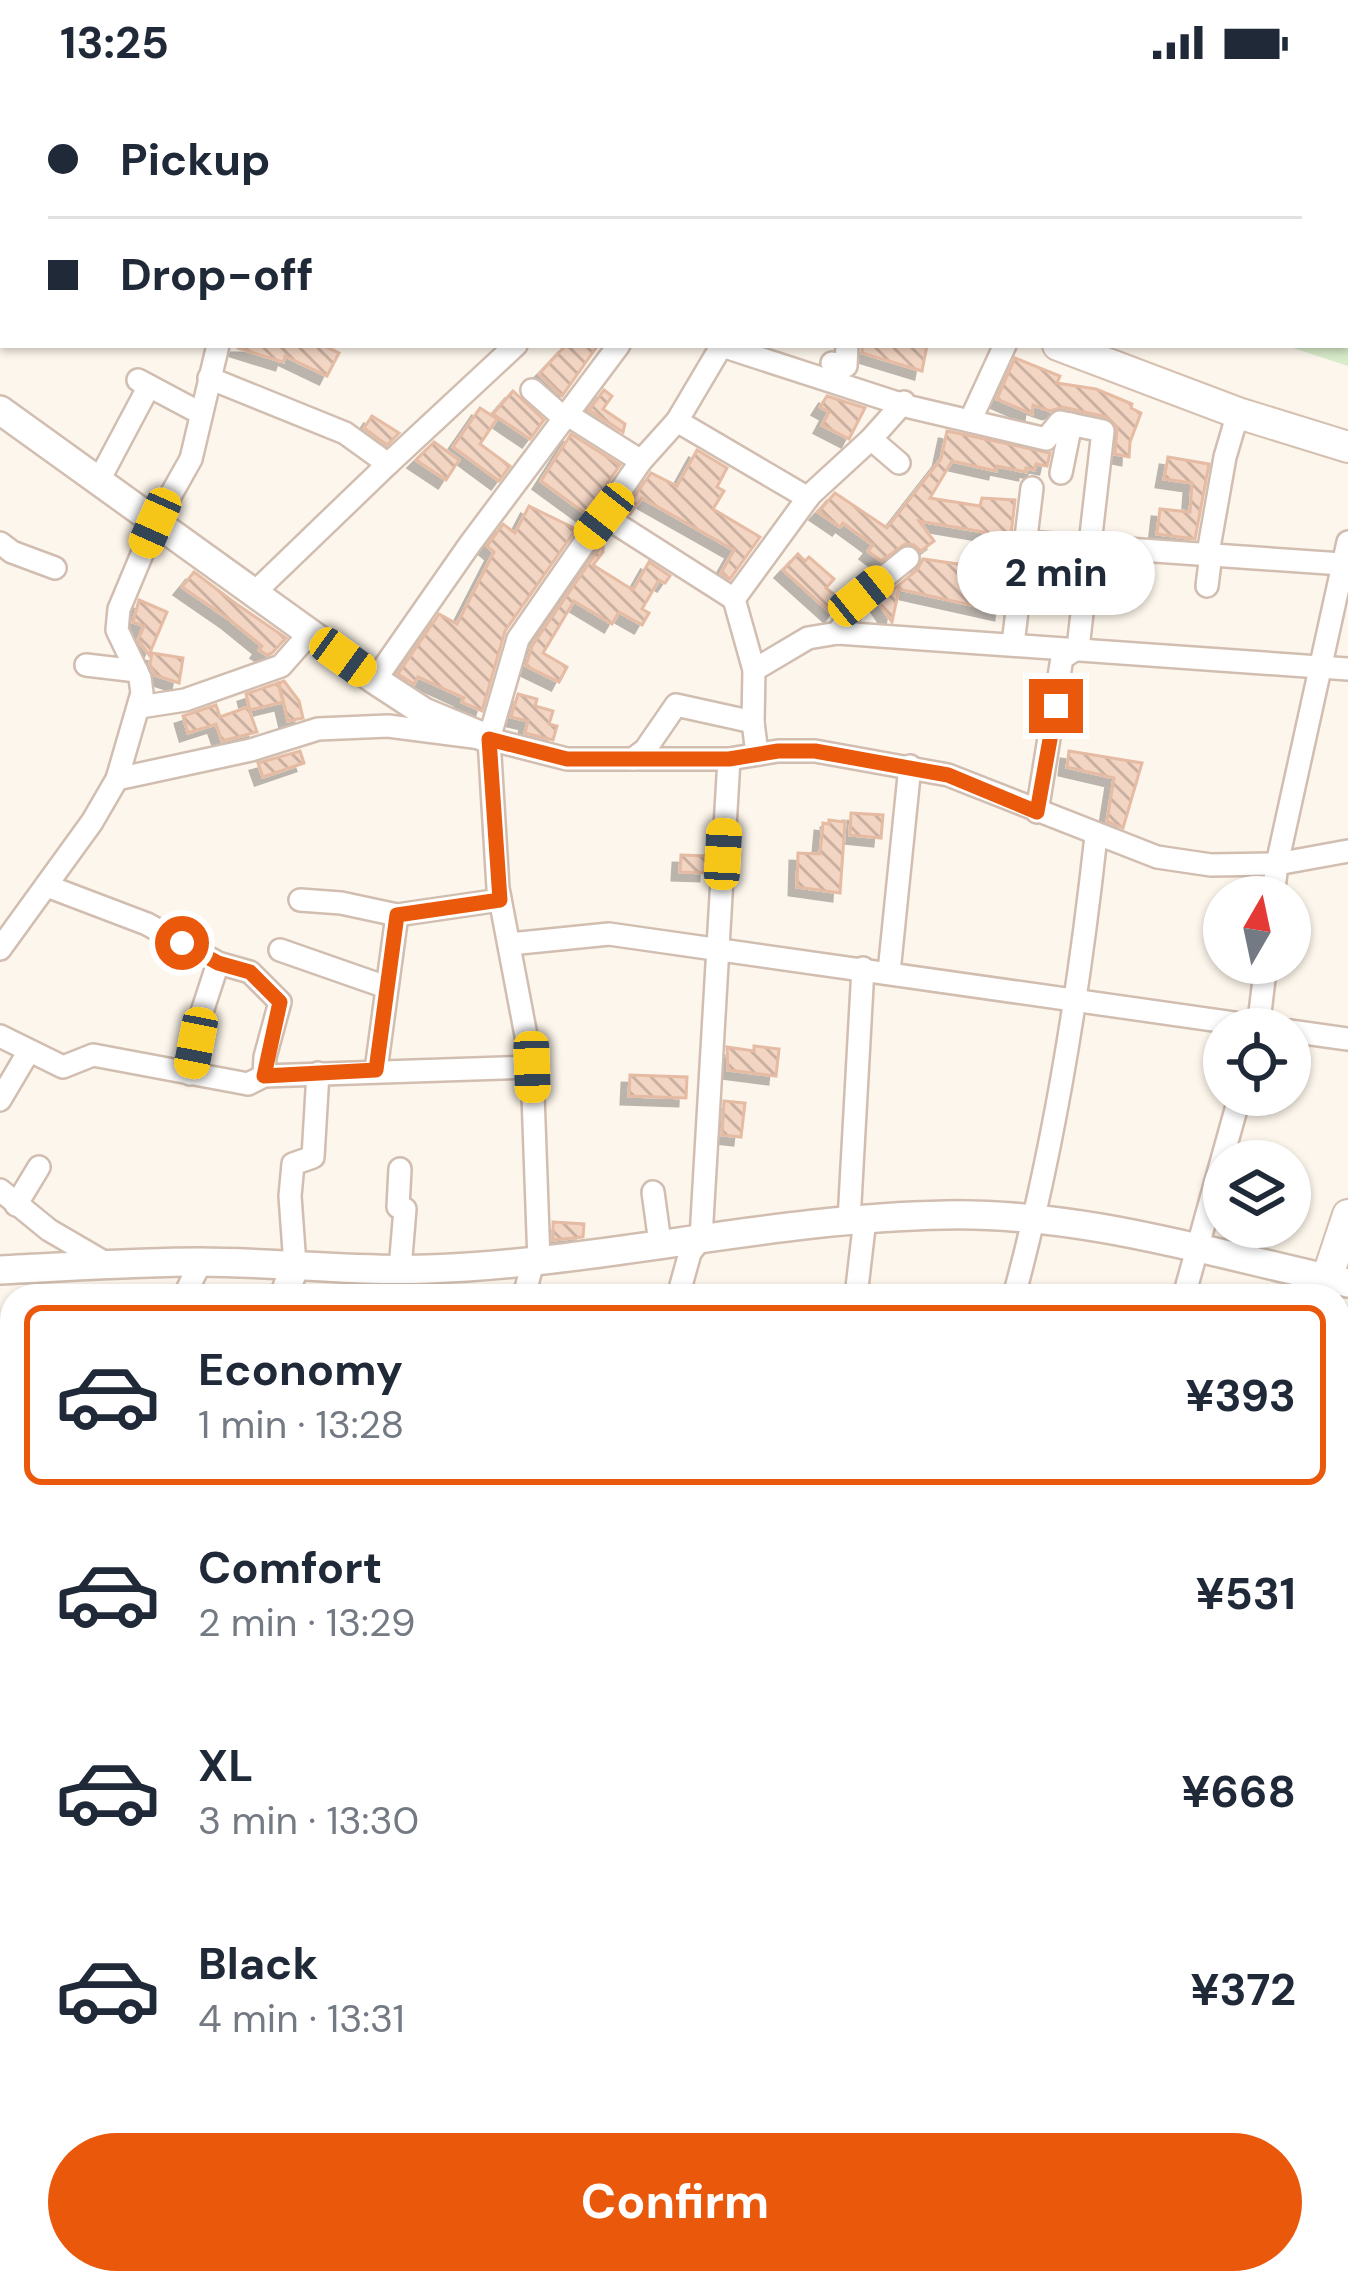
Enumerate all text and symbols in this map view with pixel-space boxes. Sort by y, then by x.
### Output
text: 13:25 [60,13,169,72]
text: Pickup [120,130,270,189]
text: Drop-off [120,245,314,304]
car [568,477,640,555]
car [124,483,186,563]
callout: 2 min [957,532,1155,616]
text: 2 min [1004,547,1108,598]
car [822,559,900,633]
car [303,621,383,693]
route end [1029,679,1083,733]
car [703,817,743,891]
north arrow [1203,876,1311,984]
map controls [1203,876,1311,1248]
route start [155,916,209,970]
car [171,1004,221,1082]
button: locate [1203,1008,1311,1116]
car [513,1030,551,1104]
button: layers [1203,1140,1311,1248]
text: Economy [198,1340,403,1399]
icon: car [54,1341,162,1449]
text: ¥393 [1185,1366,1296,1425]
text: 1 min · 13:28 [198,1399,404,1450]
text: Comfort [198,1538,382,1597]
icon: car [54,1539,162,1647]
text: ¥531 [1196,1564,1296,1623]
text: 2 min · 13:29 [198,1597,415,1648]
text: XL [198,1736,253,1795]
icon: car [54,1737,162,1845]
text: ¥668 [1181,1762,1296,1821]
text: 3 min · 13:30 [198,1795,419,1846]
text: Black [198,1934,318,1993]
icon: car [54,1935,162,2043]
text: ¥372 [1190,1960,1296,2019]
text: 4 min · 13:31 [198,1993,405,2044]
button: Confirm [48,2133,1302,2271]

